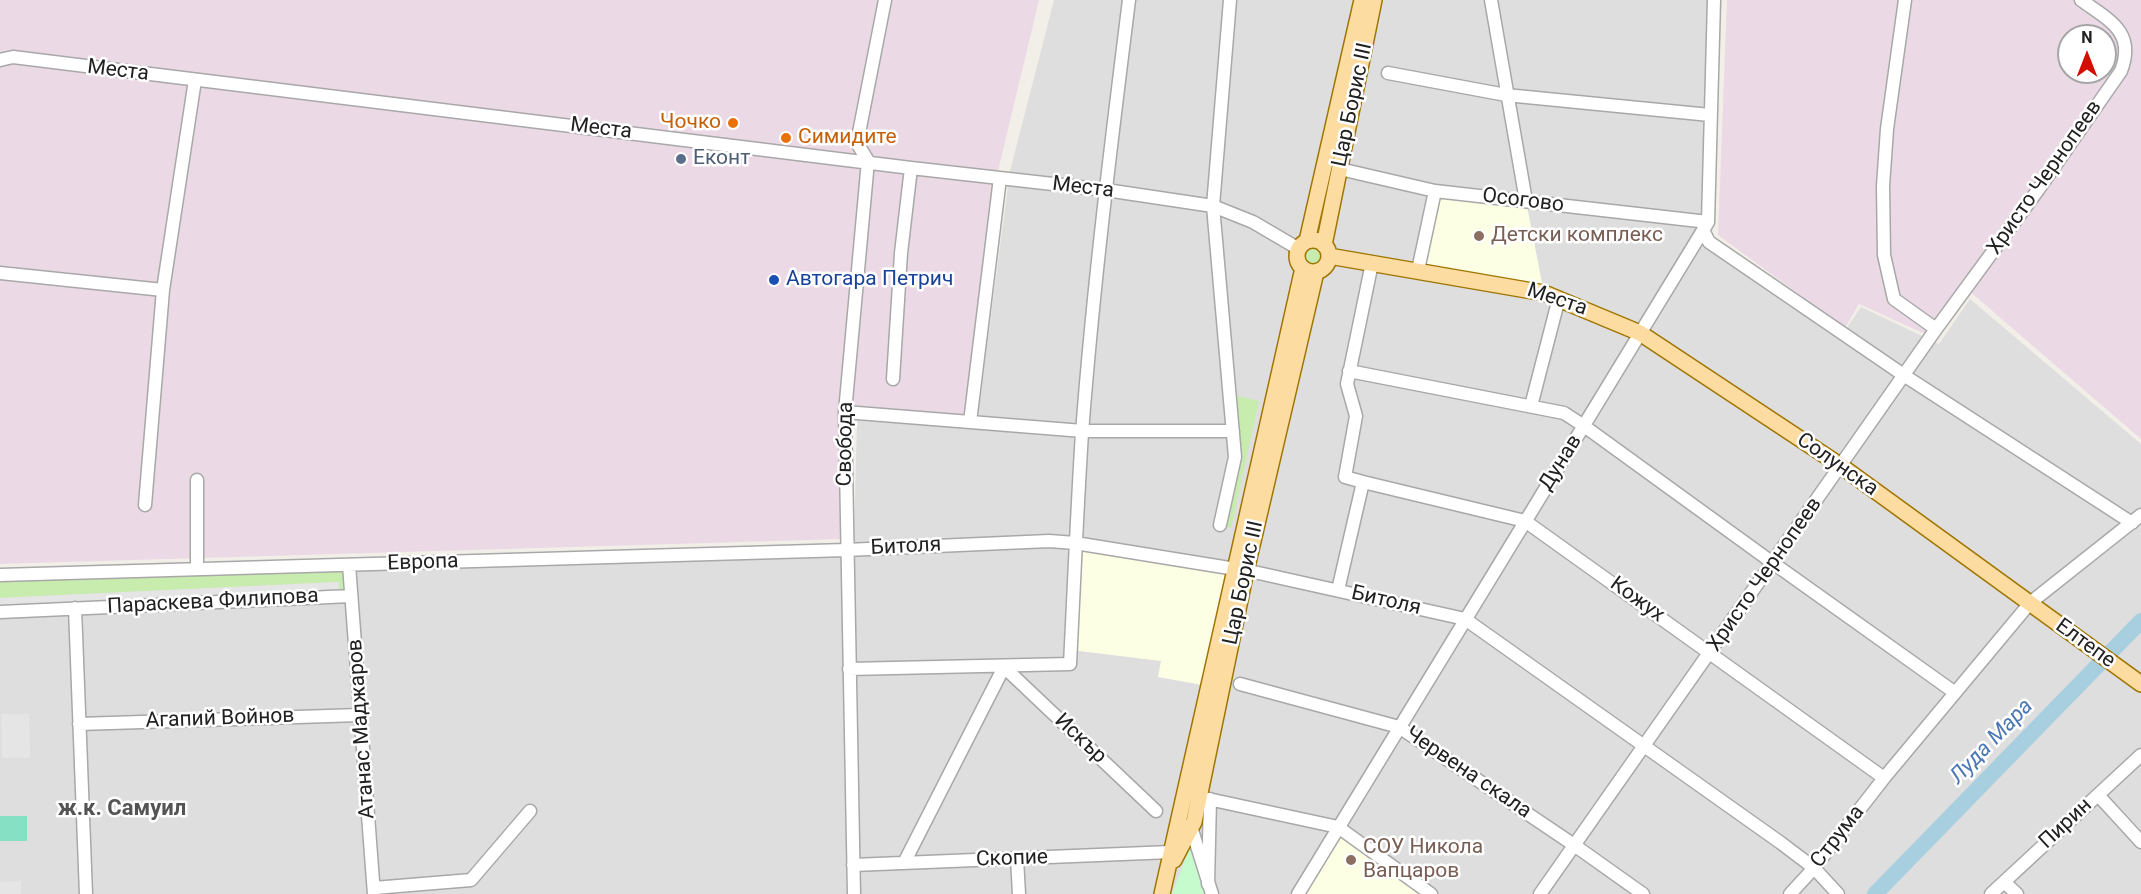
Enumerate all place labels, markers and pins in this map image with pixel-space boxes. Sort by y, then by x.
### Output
place label: Чочко [660,110,721,136]
marker: Чочко [726,116,740,130]
place label: Симидите [798,125,897,151]
marker: Симидите [779,131,793,145]
place label: Еконт [693,146,750,172]
marker: Еконт [674,152,688,166]
place label: Детски комплекс [1491,223,1663,249]
marker: Детски комплекс [1472,229,1486,243]
place label: Автогара Петрич [786,267,953,293]
marker: Автогара Петрич [767,273,781,287]
place label: СОУ Никола Вапцаров [1363,835,1483,885]
marker: СОУ Никола Вапцаров [1344,853,1358,867]

